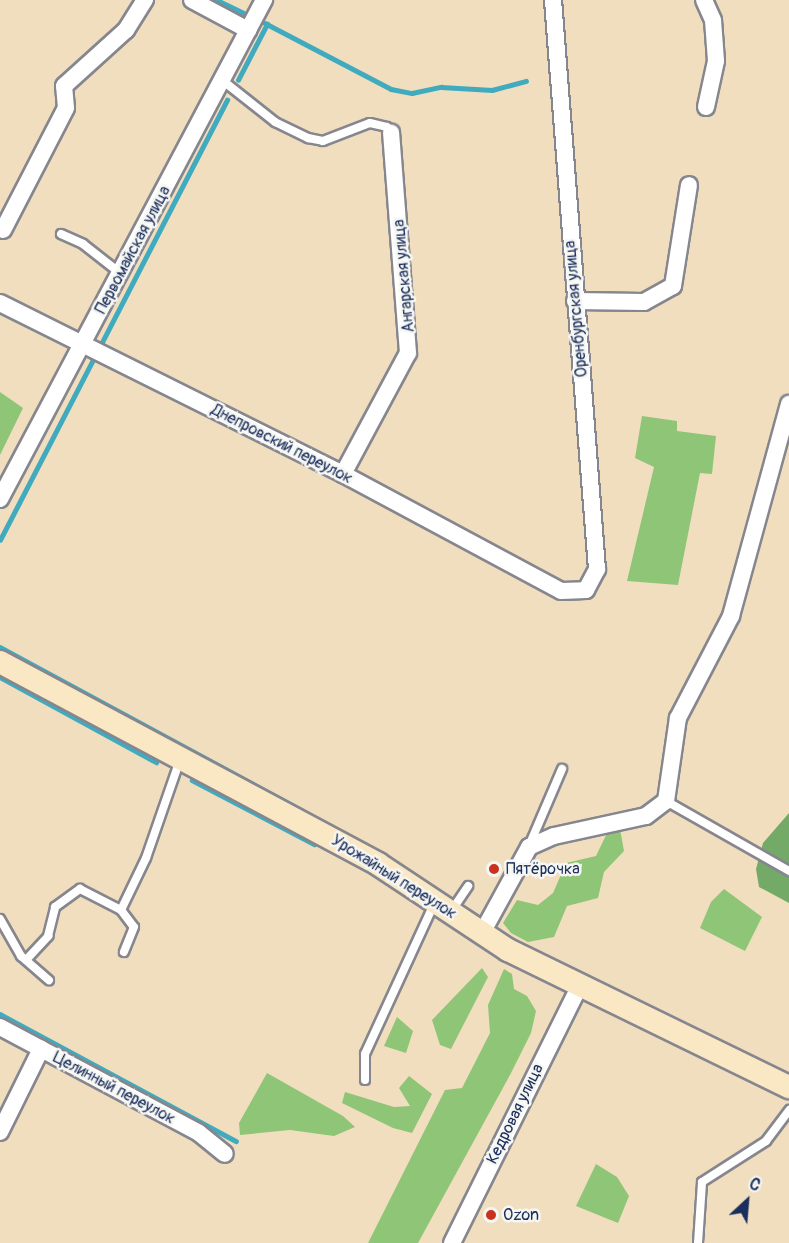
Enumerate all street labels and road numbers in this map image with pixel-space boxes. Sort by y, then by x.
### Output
street label: Первомайская улица [91,183,175,317]
street label: Ангарская улица [389,219,419,333]
street label: Оренбургская улица [560,240,592,378]
street label: Днепровский переулок [208,400,356,488]
street label: Урожайный переулок [328,831,460,923]
street label: Целинный переулок [50,1048,178,1128]
street label: Кедровая улица [482,1061,548,1167]

